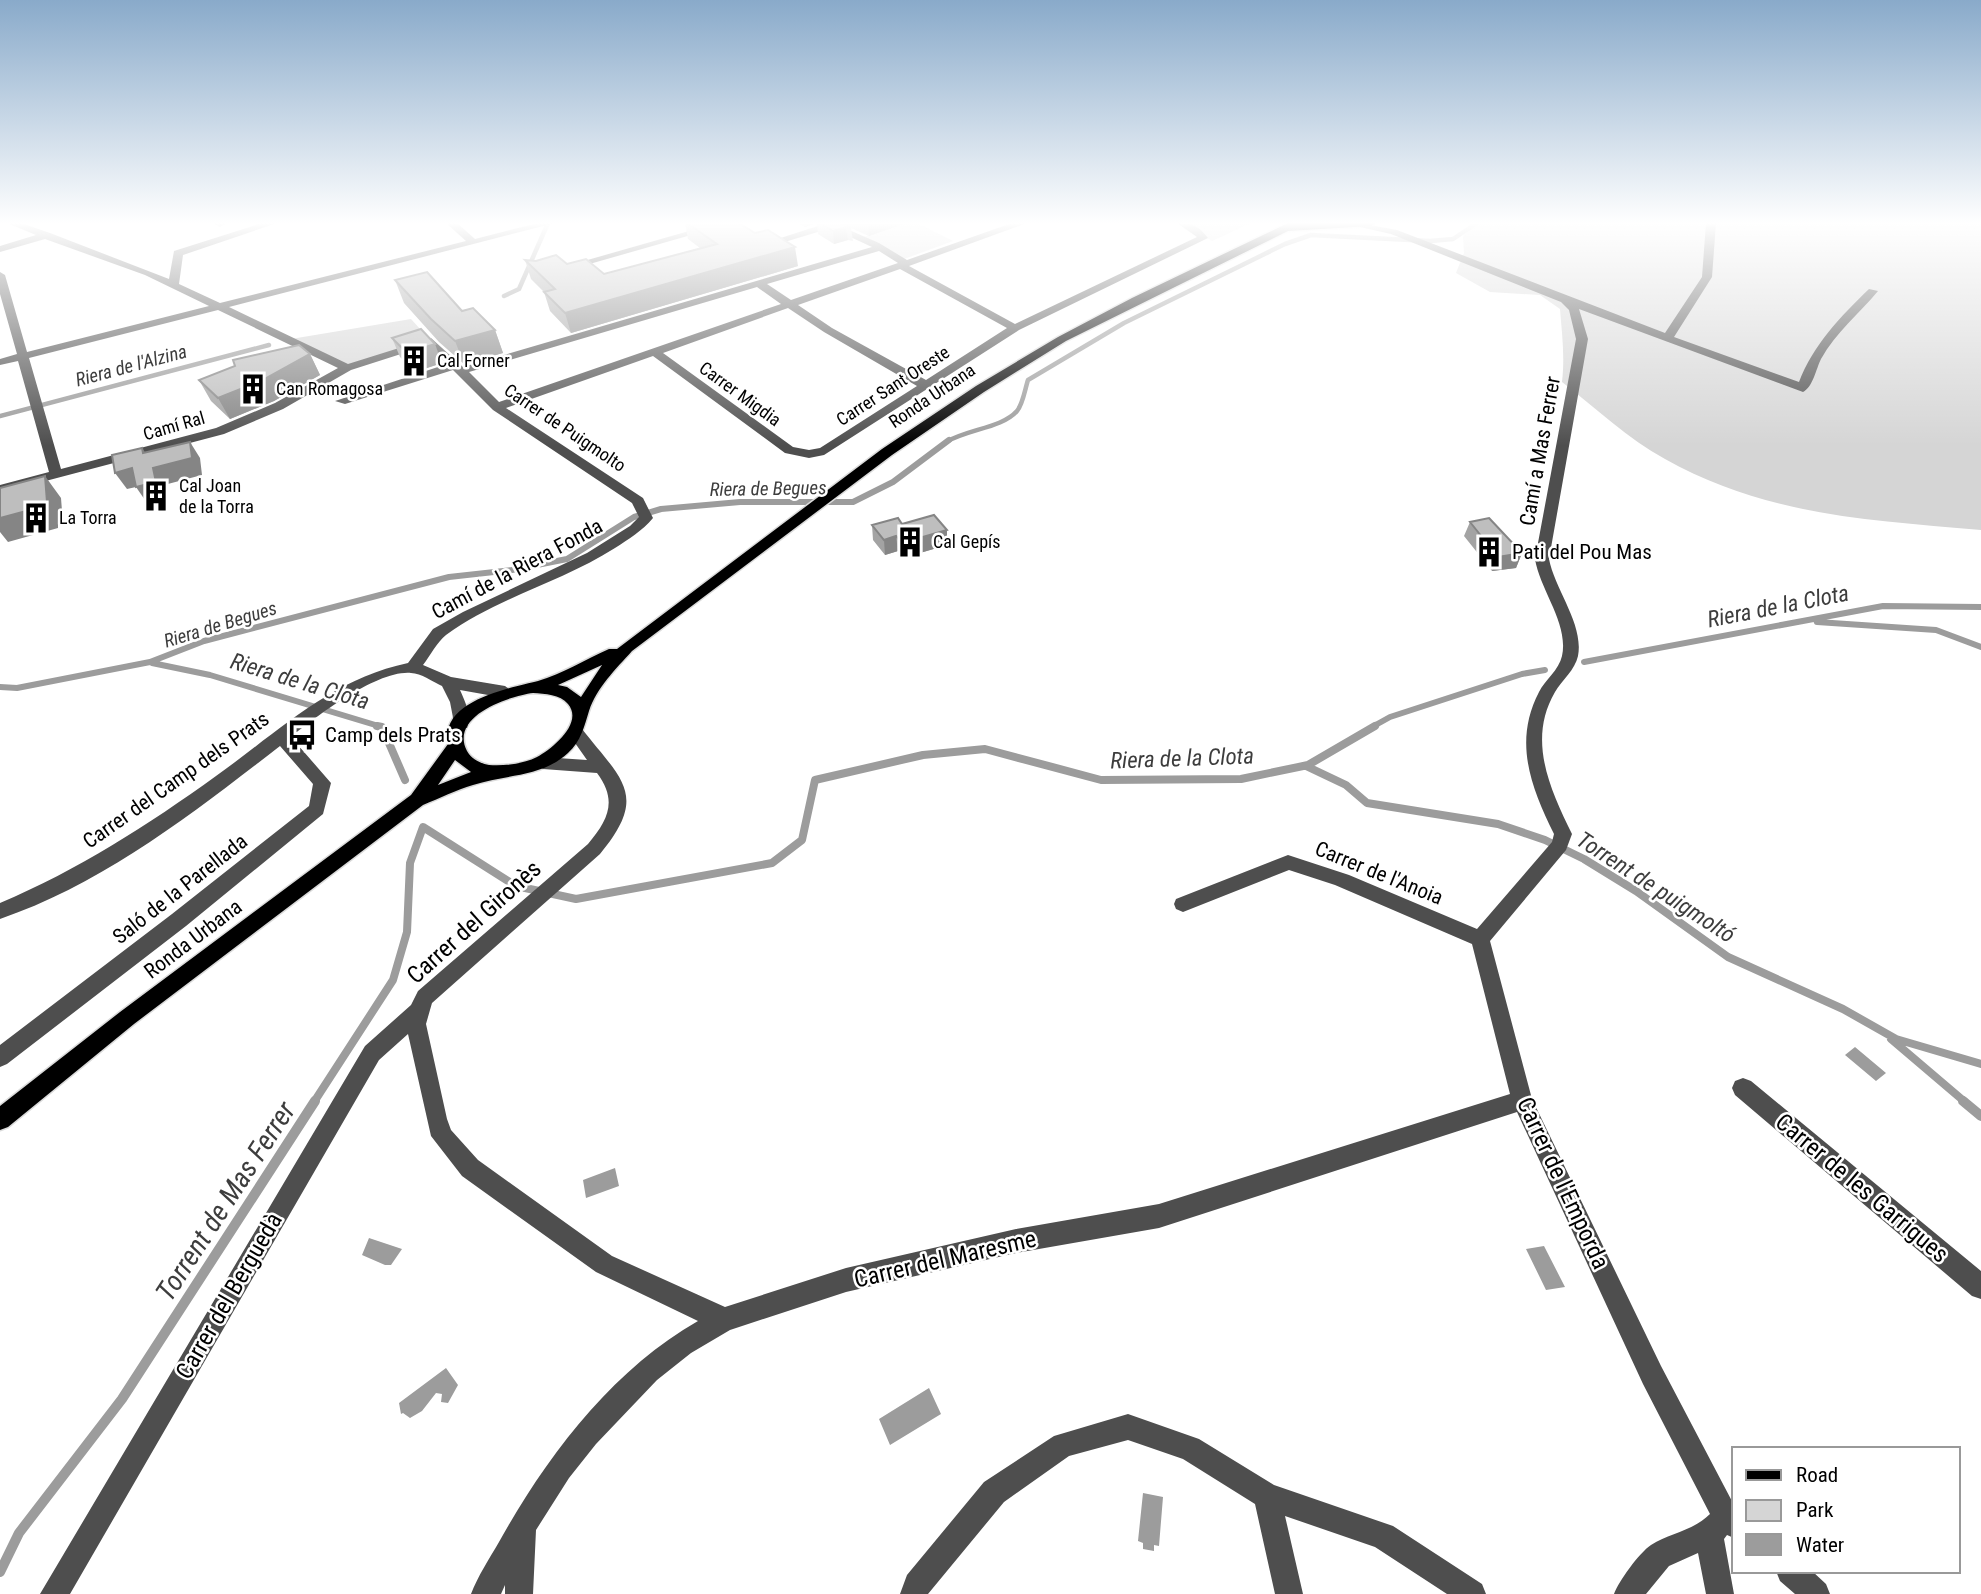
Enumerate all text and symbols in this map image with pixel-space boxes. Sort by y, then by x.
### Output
water label: Riera de l'Alzina [73,340,189,391]
street label: Carrer Sant Oreste [832,341,953,430]
building icon: Cal Forner [397,344,431,378]
place label: Cal Forner [437,350,510,371]
street label: Carrer Migdia [695,357,785,430]
street label: Ronda Urbana [885,359,979,432]
building icon: Can Romagosa [236,372,270,406]
street label: Camí a Mas Ferrer [1515,374,1565,528]
place label: Can Romagosa [276,378,383,399]
street label: Carrer de Puigmolto [501,379,630,476]
street label: Camí Ral [141,407,207,444]
place label: Cal Joan de la Torra [179,475,254,517]
water label: Riera de Begues [709,476,827,501]
building icon: Cal Joan de la Torra [139,479,173,513]
building icon: La Torra [19,501,53,535]
place label: La Torra [59,507,117,528]
street label: Camí de la Riera Fonda [427,514,607,624]
building icon: Cal Gepís [893,525,927,559]
place label: Cal Gepís [933,531,1000,552]
building icon: Pati del Pou Mas [1472,535,1506,569]
place label: Pati del Pou Mas [1512,540,1652,564]
water label: Riera de la Clota [1705,580,1851,633]
water label: Riera de Begues [161,596,279,653]
water label: Riera de la Clota [227,648,373,715]
street label: Carrer del Camp dels Prats [78,707,274,853]
bus stop icon: Camp dels Prats [285,718,319,752]
place label: Camp dels Prats [325,723,461,747]
water label: Riera de la Clota [1110,742,1254,774]
water label: Torrent de puigmoltó [1571,826,1740,949]
street label: Saló de la Parellada [108,829,252,949]
street label: Carrer de l'Anoia [1312,836,1446,910]
street label: Carrer del Gironès [401,855,547,989]
street label: Ronda Urbana [139,895,247,983]
street label: Carrer de l'Emporda [1511,1093,1615,1273]
water label: Torrent de Mas Ferrer [149,1095,302,1307]
street label: Carrer de les Garrigues [1770,1108,1954,1268]
street label: Carrer del Berguedà [170,1208,288,1384]
street label: Carrer del Maresme [851,1224,1039,1294]
legend [1732,1447,1960,1573]
text: Road [1796,1463,1838,1487]
text: Park [1796,1498,1834,1522]
text: Water [1796,1533,1844,1557]

